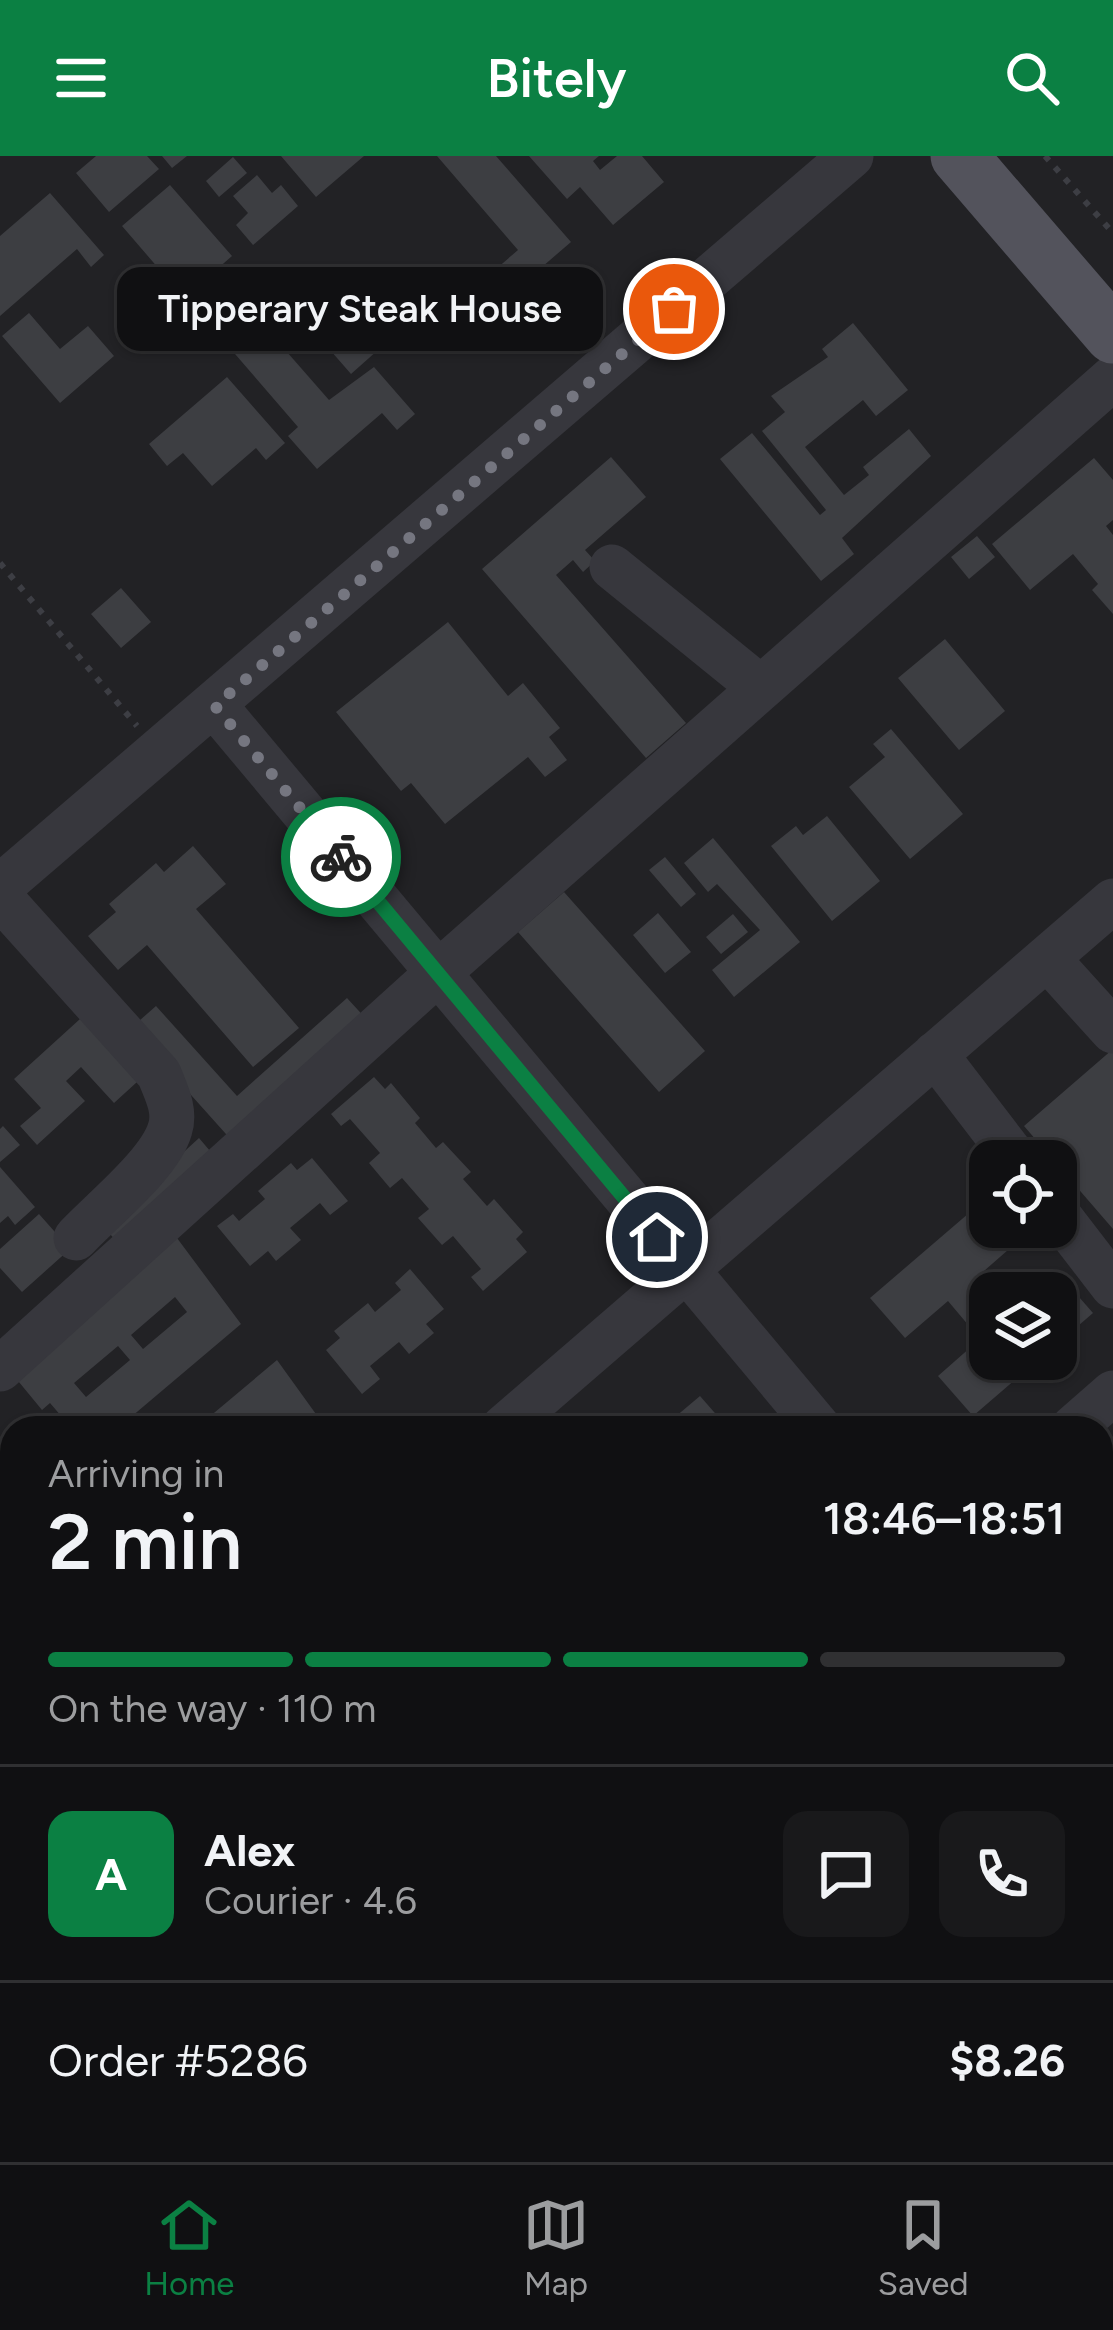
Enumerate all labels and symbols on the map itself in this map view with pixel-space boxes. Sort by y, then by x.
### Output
pin [623,258,725,360]
callout: Tipperary Steak House [116,267,602,351]
courier [281,797,401,917]
pin [606,1186,708,1288]

